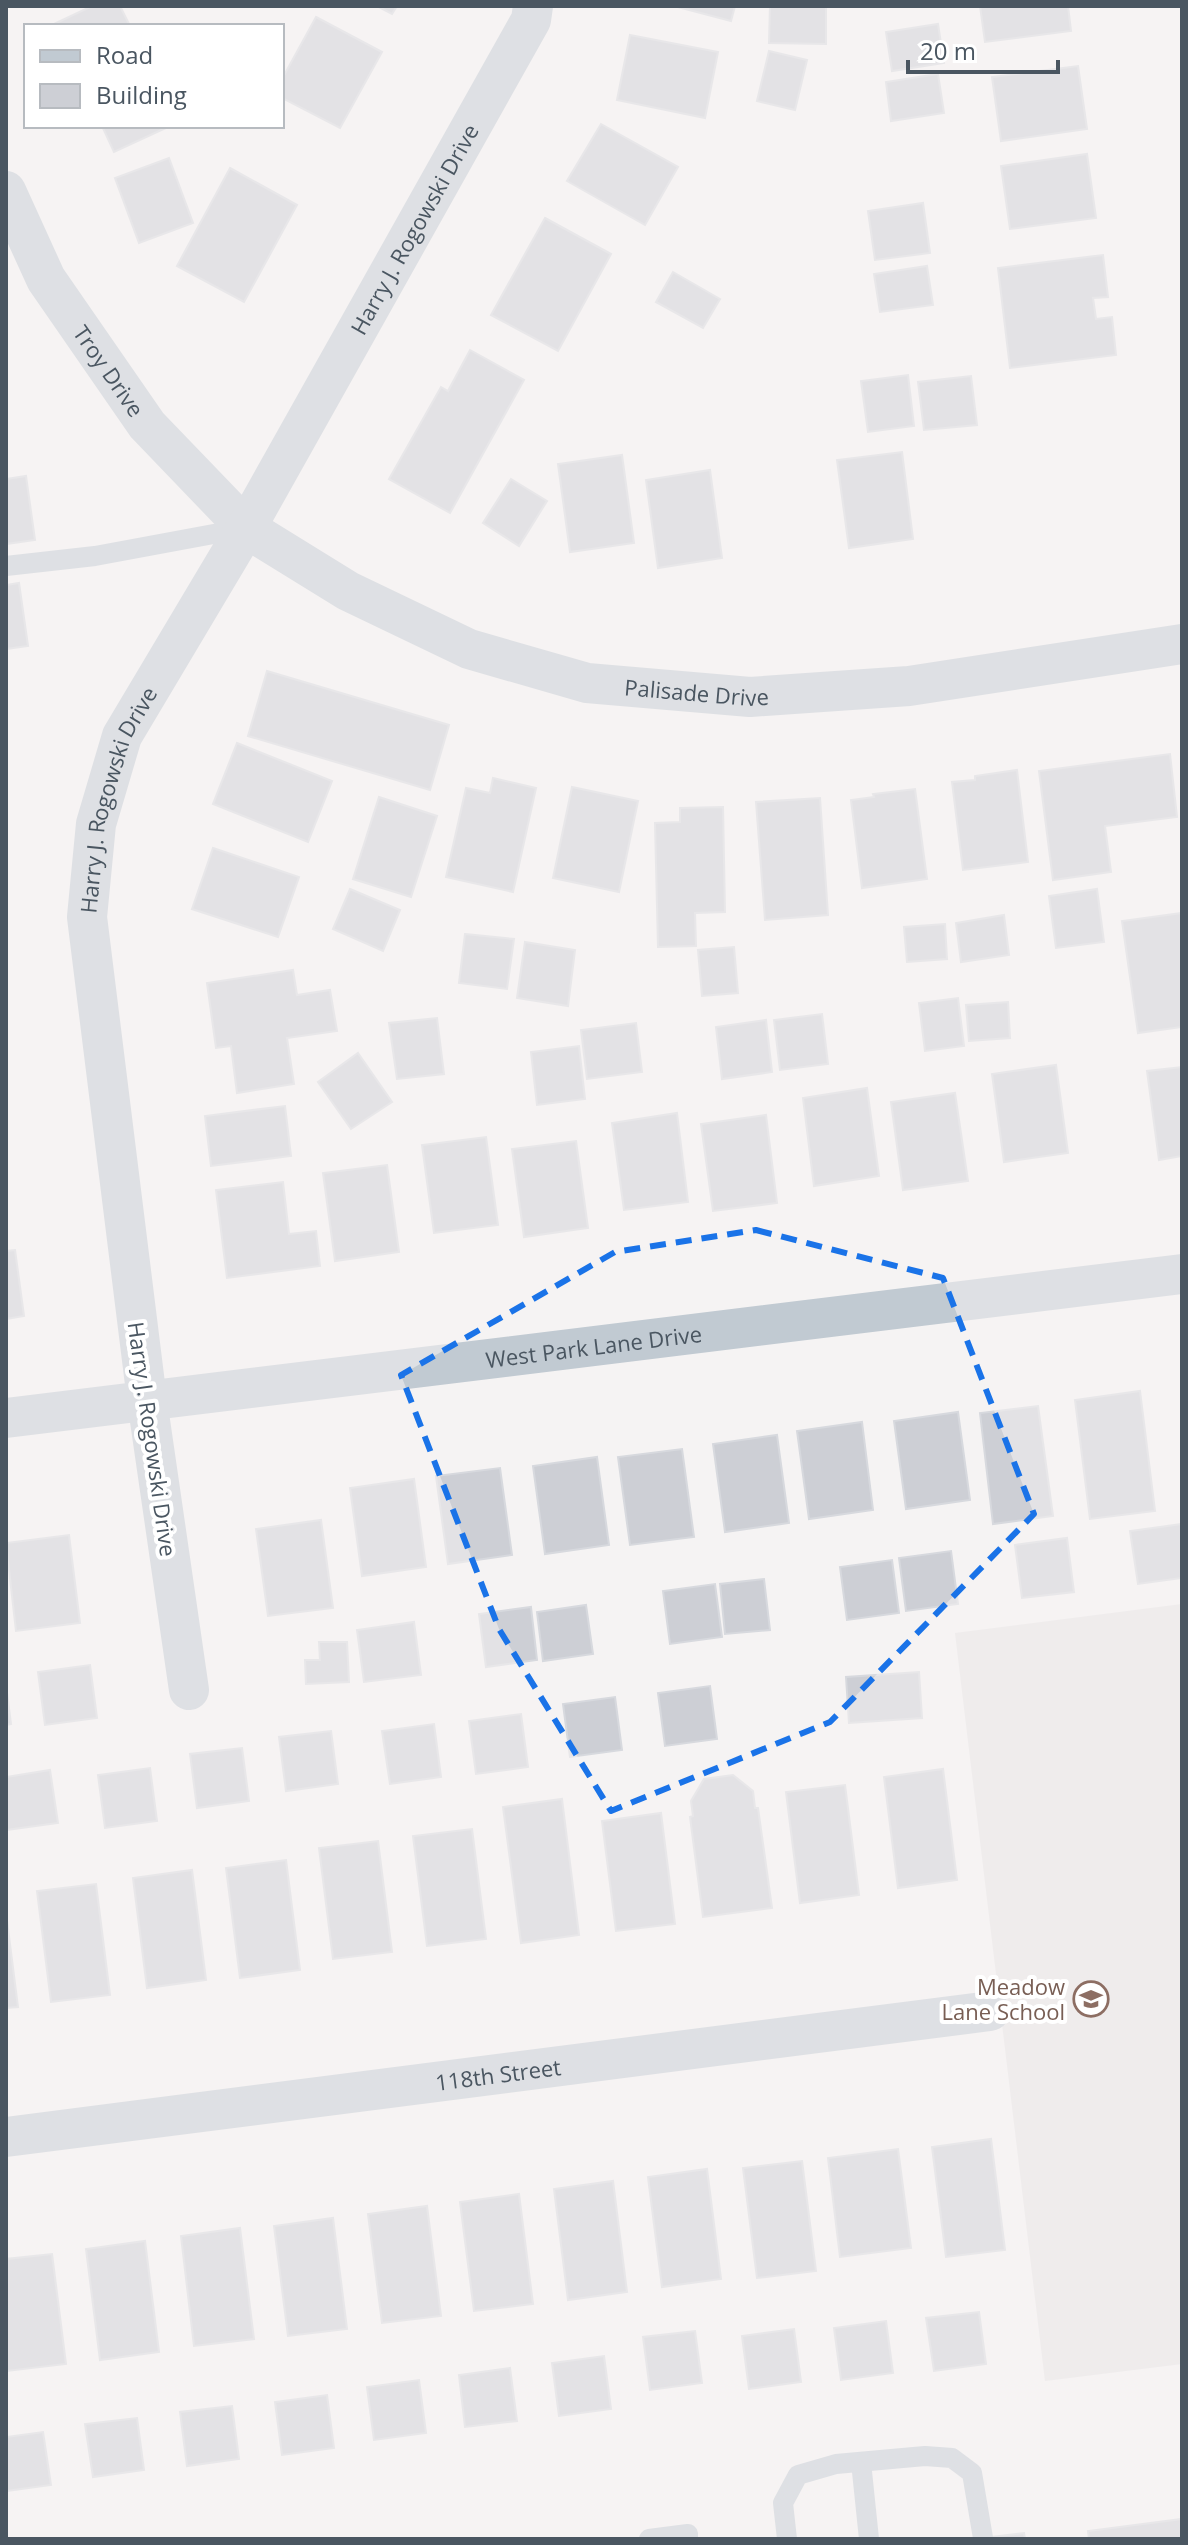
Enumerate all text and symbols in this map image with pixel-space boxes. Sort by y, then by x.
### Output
legend [24,24,284,128]
scale bar [908,24,1058,74]
text: 20 m [920,34,976,67]
text: Road [96,38,153,71]
text: Building [96,78,187,111]
street label: Harry J. Rogowski Drive [343,118,485,340]
street label: Troy Drive [67,319,152,422]
street label: Palisade Drive [623,671,770,712]
street label: Harry J. Rogowski Drive [72,681,163,915]
street label: West Park Lane Drive [484,1318,703,1374]
street label: Harry J. Rogowski Drive [122,1320,184,1558]
place label: Meadow Lane School [942,1971,1065,2026]
school or university icon: Meadow Lane School [1072,1980,1110,2018]
street label: 118th Street [433,2051,563,2097]

